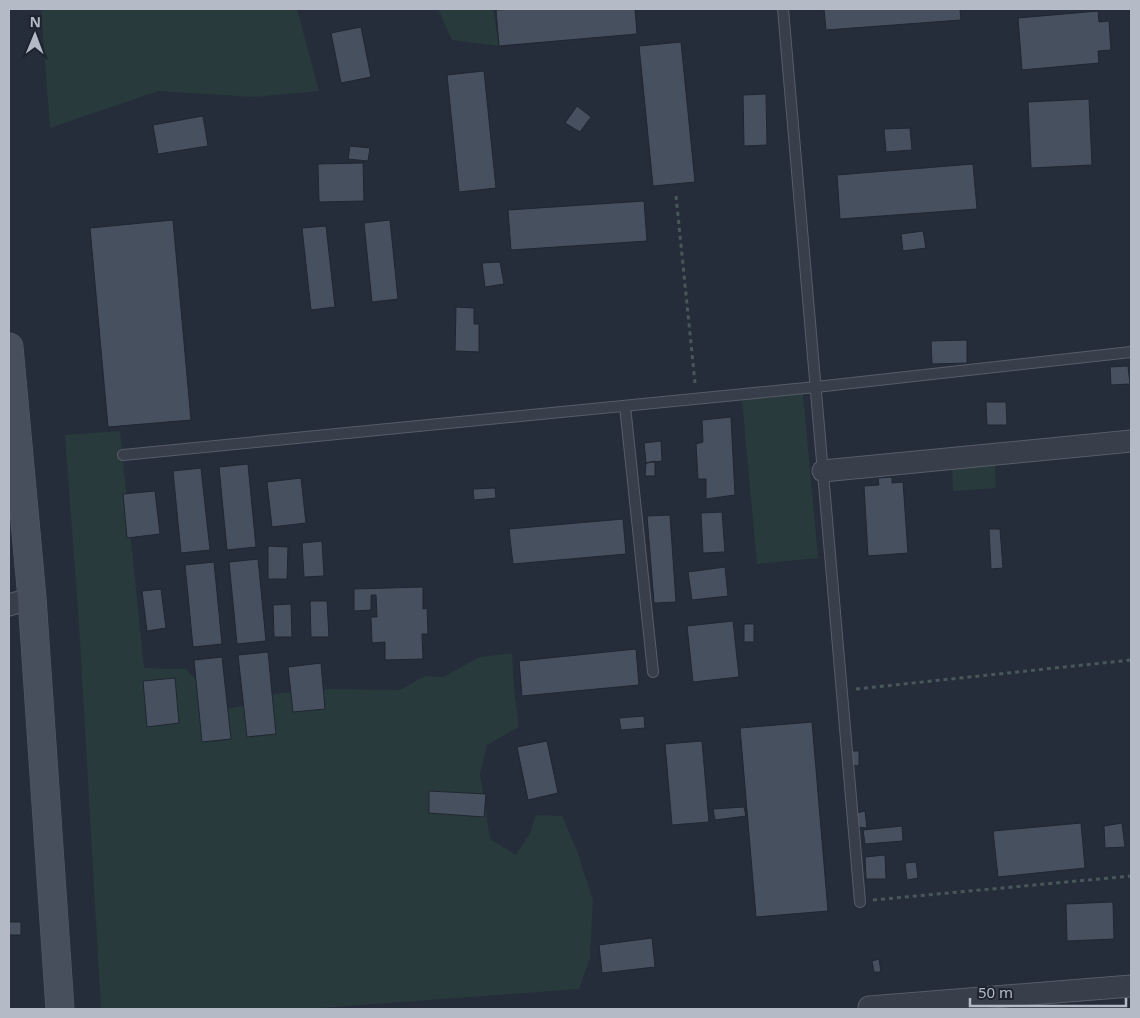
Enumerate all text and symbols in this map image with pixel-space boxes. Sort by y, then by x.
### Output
north arrow [10,10,60,60]
text: N [29,12,41,31]
scale bar [970,976,1126,1008]
text: 50 m [978,982,1013,1002]

